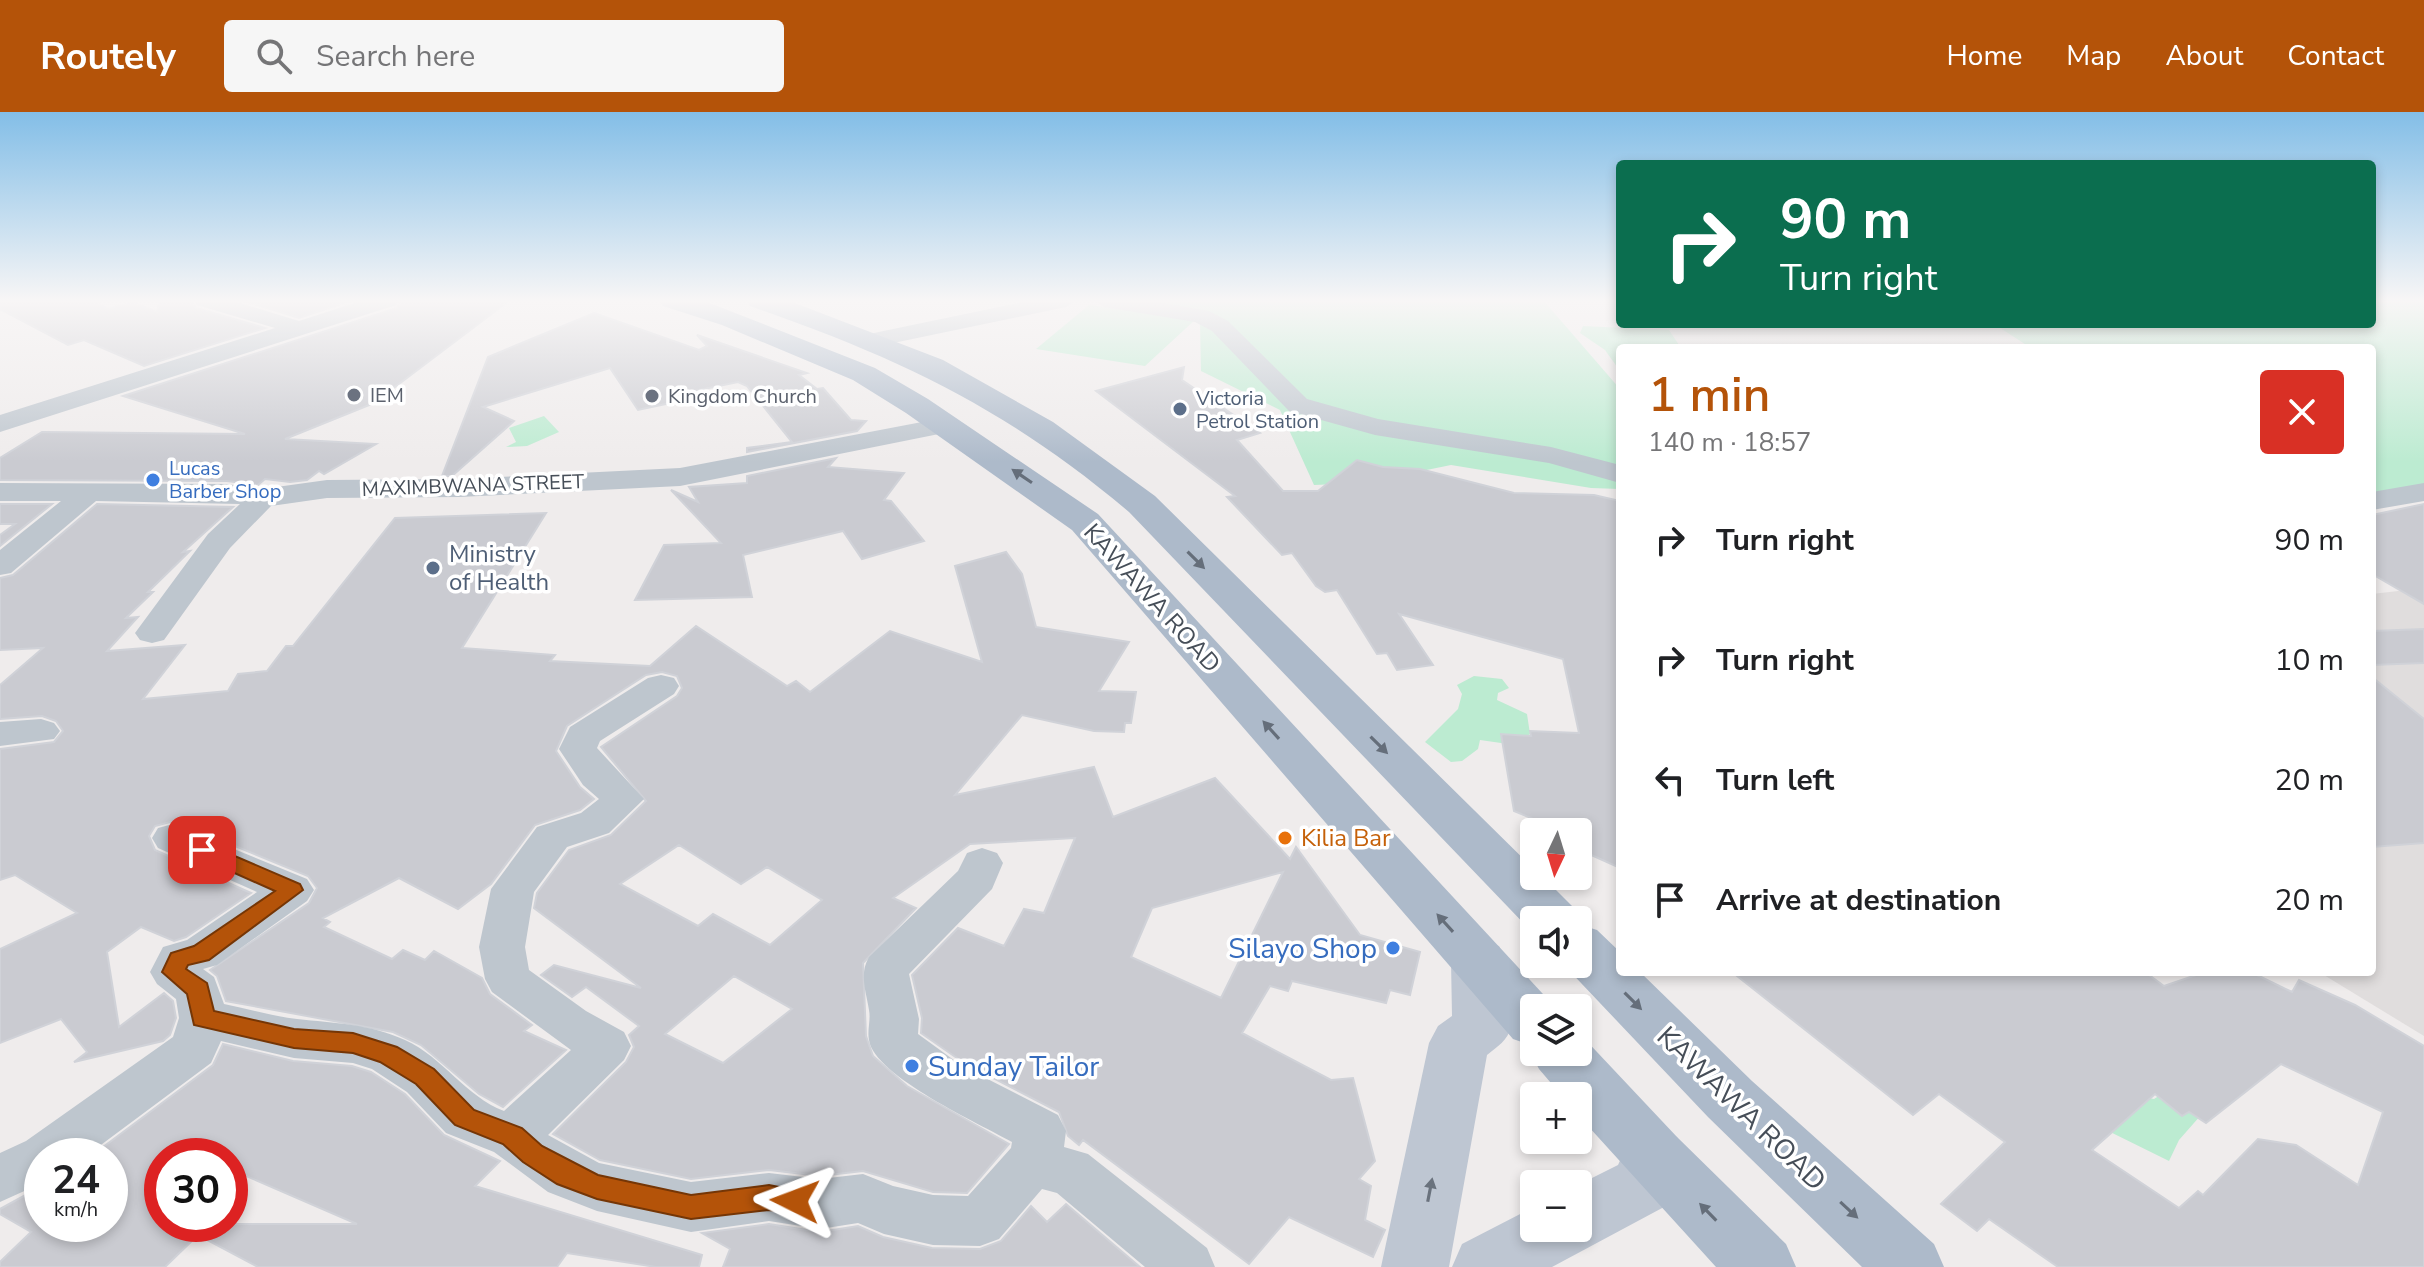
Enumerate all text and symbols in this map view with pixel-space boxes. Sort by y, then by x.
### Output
search box [224,20,784,92]
text: Routely [40,31,176,82]
icon: search [252,34,296,78]
text: Search here [316,36,475,77]
text: Home [1947,37,2022,75]
text: Map [2066,37,2121,75]
text: About [2165,37,2243,75]
text: Contact [2287,37,2384,75]
text: 90 m [1780,181,1911,258]
icon: right [1648,192,1752,296]
text: Turn right [1780,254,1937,303]
text: 1 min [1648,362,1770,428]
button: close [2260,370,2344,454]
place label: IEM [370,382,404,409]
place label: Kingdom Church [668,383,817,410]
place label: Victoria Petrol Station [1195,385,1319,435]
marker: IEM [345,386,363,404]
marker: Kingdom Church [643,387,661,405]
marker: Victoria Petrol Station [1171,400,1189,418]
text: 140 m · 18:57 [1648,425,1811,460]
place label: Lucas Barber Shop [169,455,281,505]
street label: MAXIMBWANA STREET [361,468,585,503]
one-way arrow [1012,469,1033,484]
marker: Lucas Barber Shop [144,471,162,489]
street label: KAWAWA ROAD [1077,517,1227,679]
icon: right [1648,518,1692,562]
text: Turn right [1716,520,1854,561]
text: 90 m [2275,520,2344,561]
place label: Ministry of Health [449,538,549,598]
one-way arrow [1187,550,1205,569]
marker: Ministry of Health [424,559,442,577]
icon: right [1648,638,1692,682]
text: Turn right [1716,640,1854,681]
text: 10 m [2275,640,2344,681]
one-way arrow [1263,720,1280,740]
one-way arrow [1369,735,1388,754]
icon: left [1648,758,1692,802]
text: Turn left [1716,760,1834,801]
text: 20 m [2275,760,2344,801]
pin [168,816,236,884]
north arrow [1520,818,1592,890]
map controls [1520,818,1592,1242]
place label: Kilia Bar [1301,822,1391,854]
icon: arrive [180,828,224,872]
marker: Kilia Bar [1276,829,1294,847]
icon: arrive [1648,878,1692,922]
text: Arrive at destination [1716,880,2001,921]
text: 20 m [2275,880,2344,921]
button: sound [1520,906,1592,978]
one-way arrow [1436,914,1454,933]
place label: Silayo Shop [1228,930,1377,968]
marker: Silayo Shop [1384,939,1402,957]
one-way arrow [1623,991,1642,1010]
button: layers [1520,994,1592,1066]
street label: KAWAWA ROAD [1648,1018,1834,1199]
place label: Sunday Tailor [928,1048,1099,1086]
marker: Sunday Tailor [903,1057,921,1075]
button: + [1520,1082,1592,1154]
speed limit sign: 30 [144,1138,248,1242]
text: 24 [52,1153,100,1207]
position arrow [753,1159,837,1243]
button: − [1520,1170,1592,1242]
one-way arrow [1425,1178,1437,1203]
text: km/h [54,1196,98,1223]
one-way arrow [1839,1200,1858,1218]
one-way arrow [1699,1203,1718,1222]

